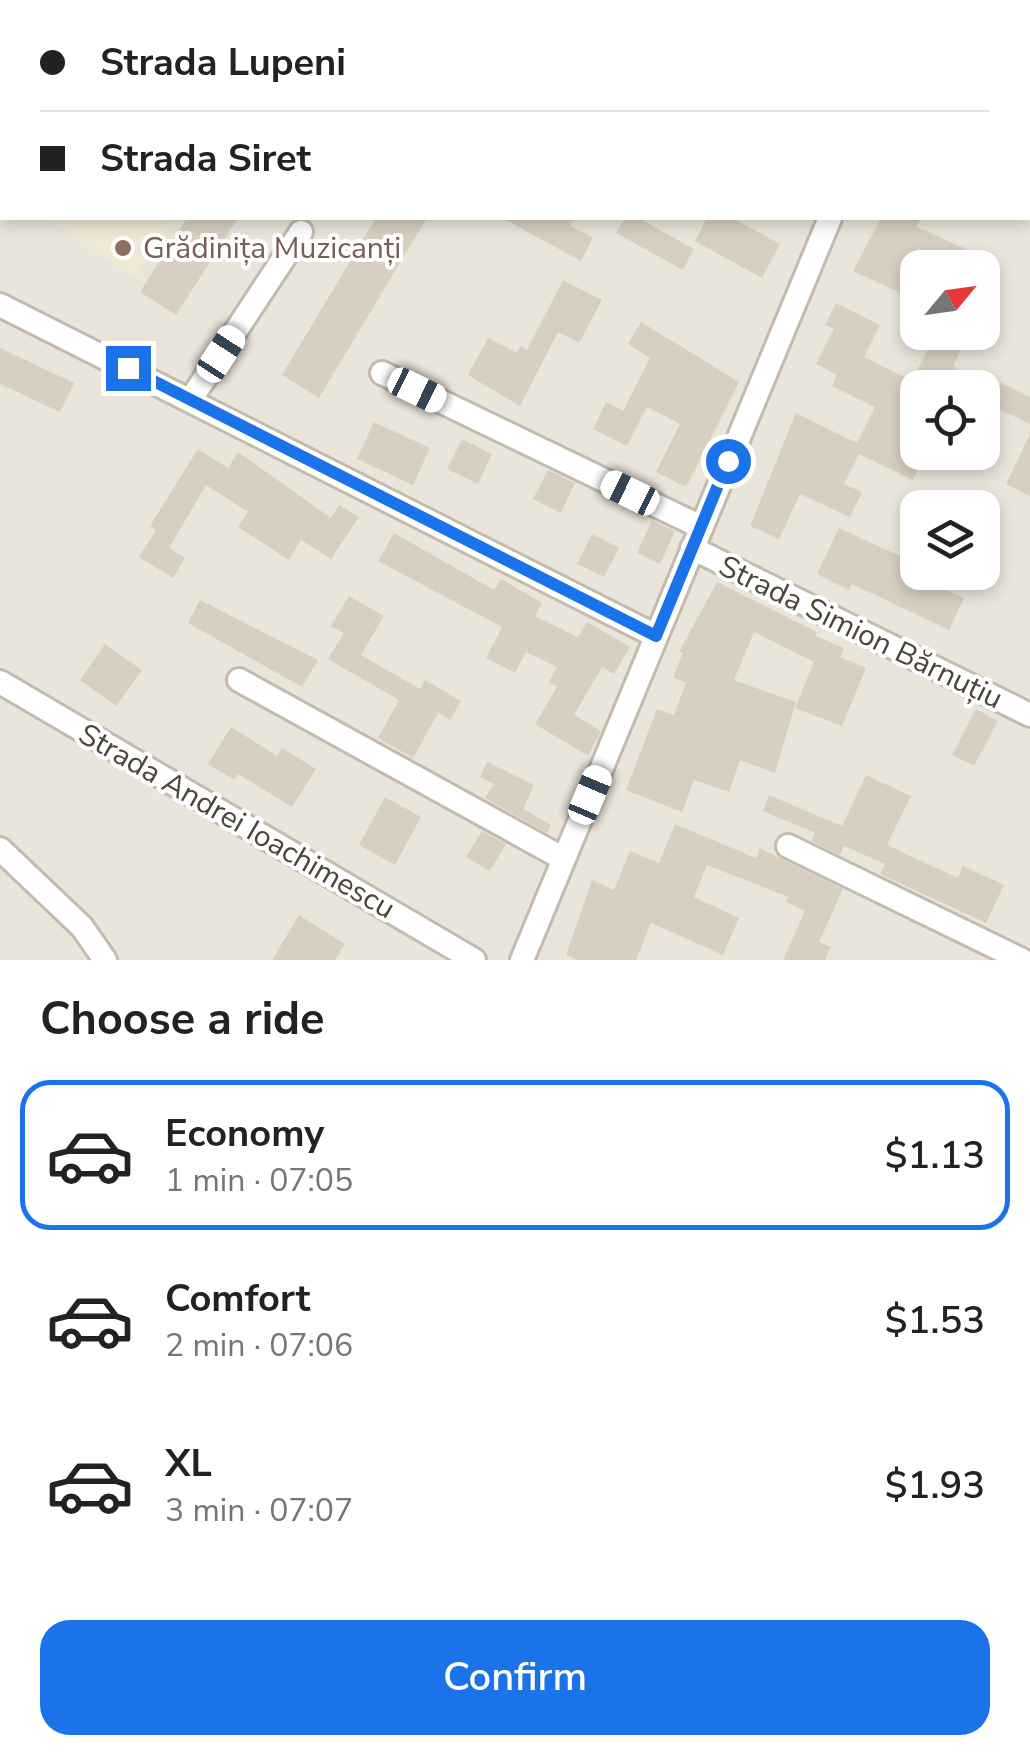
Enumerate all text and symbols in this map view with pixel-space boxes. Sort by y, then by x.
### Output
text: Strada Lupeni [100,37,346,88]
text: Strada Siret [100,133,311,184]
place label: Grădinița Muzicanți [143,228,401,269]
marker: Grădinița Muzicanți [112,237,134,259]
north arrow [900,250,1000,350]
map controls [900,250,1000,590]
car [192,321,250,387]
route end [106,346,151,391]
car [383,363,451,417]
button: locate [900,370,1000,470]
route start [706,439,751,484]
car [596,466,664,520]
button: layers [900,490,1000,590]
street label: Strada Simion Bărnuțiu [712,546,1010,719]
street label: Strada Andrei Ioachimescu [71,714,402,929]
car [564,762,616,828]
text: Choose a ride [40,989,325,1050]
text: Economy [165,1108,324,1159]
icon: car [45,1110,135,1200]
text: $1.13 [885,1130,985,1181]
text: 1 min · 07:05 [165,1159,353,1202]
text: Comfort [165,1273,310,1324]
icon: car [45,1275,135,1365]
text: $1.53 [885,1295,985,1346]
text: 2 min · 07:06 [165,1324,353,1367]
text: XL [165,1438,212,1489]
icon: car [45,1440,135,1530]
text: $1.93 [885,1460,985,1511]
text: 3 min · 07:07 [165,1489,353,1532]
button: Confirm [40,1620,990,1735]

